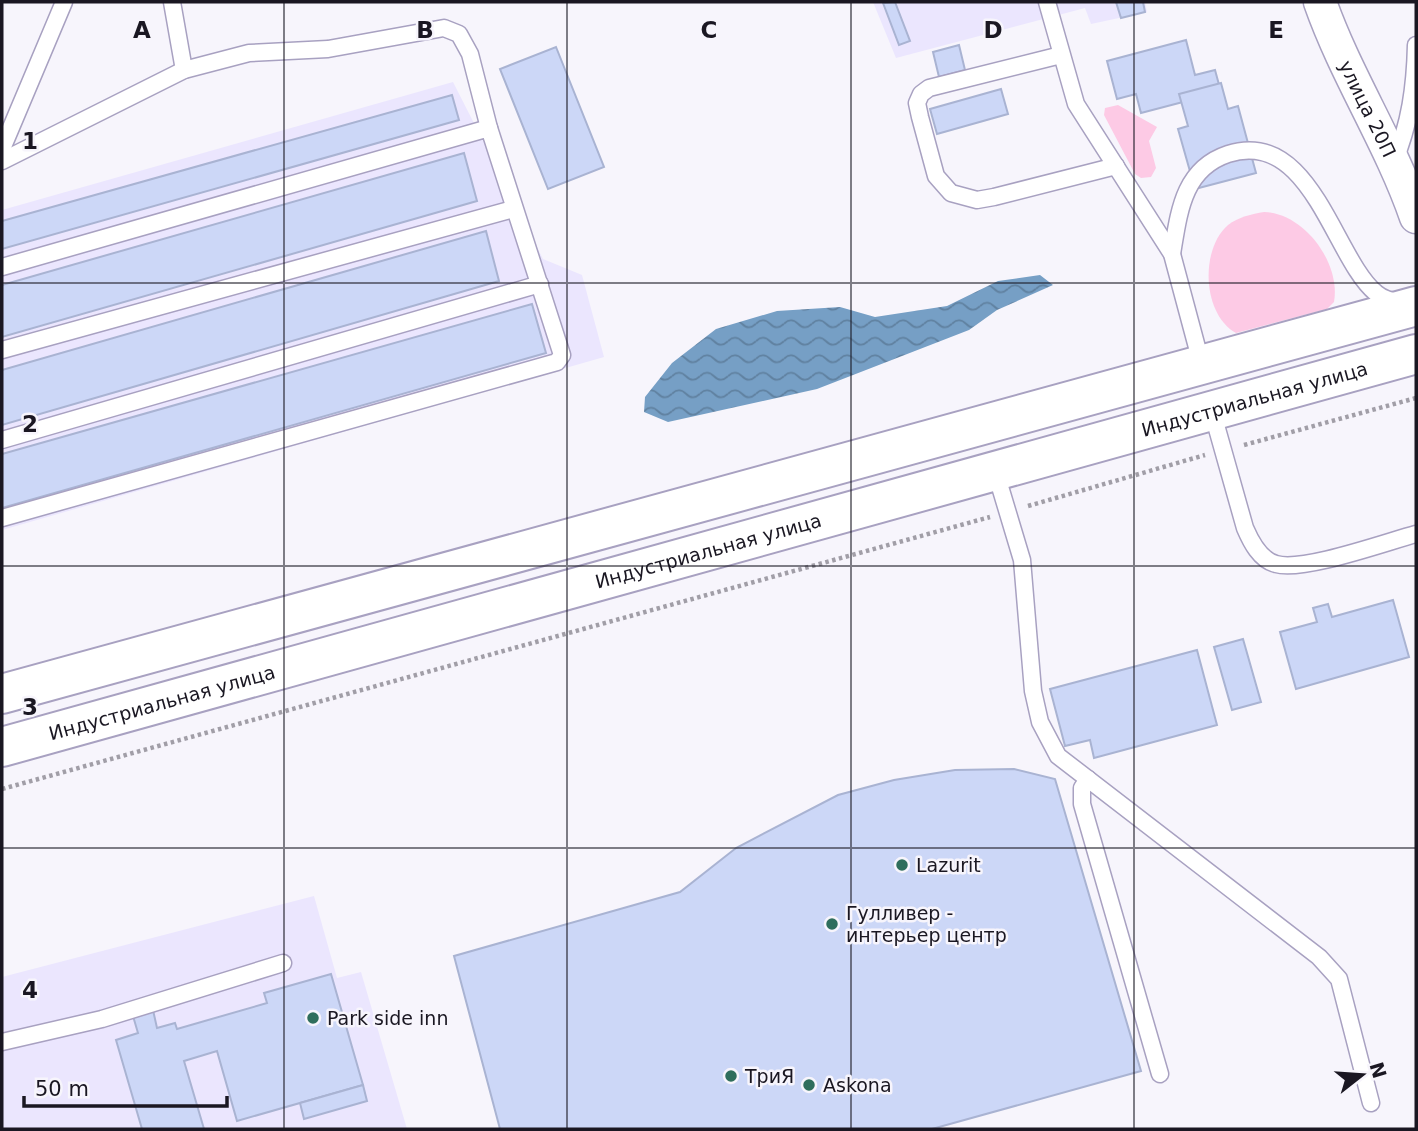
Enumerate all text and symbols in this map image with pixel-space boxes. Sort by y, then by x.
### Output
text: A [133,17,151,43]
text: B [416,17,434,43]
text: C [701,17,717,43]
text: D [983,17,1003,43]
text: E [1268,17,1284,43]
street label: улица 20П [1335,57,1401,161]
text: 1 [22,128,38,154]
street label: Индустриальная улица [1139,357,1370,441]
text: 2 [22,411,38,437]
street label: Индустриальная улица [593,509,824,593]
street label: Индустриальная улица [46,661,278,744]
text: 3 [22,694,38,720]
place label: Lazurit [916,854,981,876]
marker: Lazurit [894,857,910,873]
place label: Гулливер - интерьер центр [846,902,1007,946]
marker: Гулливер - интерьер центр [824,916,840,932]
text: 4 [22,977,38,1003]
place label: Park side inn [327,1007,448,1029]
marker: Park side inn [305,1010,321,1026]
north arrow [1327,1040,1397,1110]
text: N [1365,1059,1391,1081]
scale bar [24,1064,228,1108]
place label: ТриЯ [744,1065,794,1087]
marker: ТриЯ [723,1068,739,1084]
place label: Askona [823,1074,892,1096]
text: 50 m [35,1077,89,1101]
marker: Askona [801,1077,817,1093]

